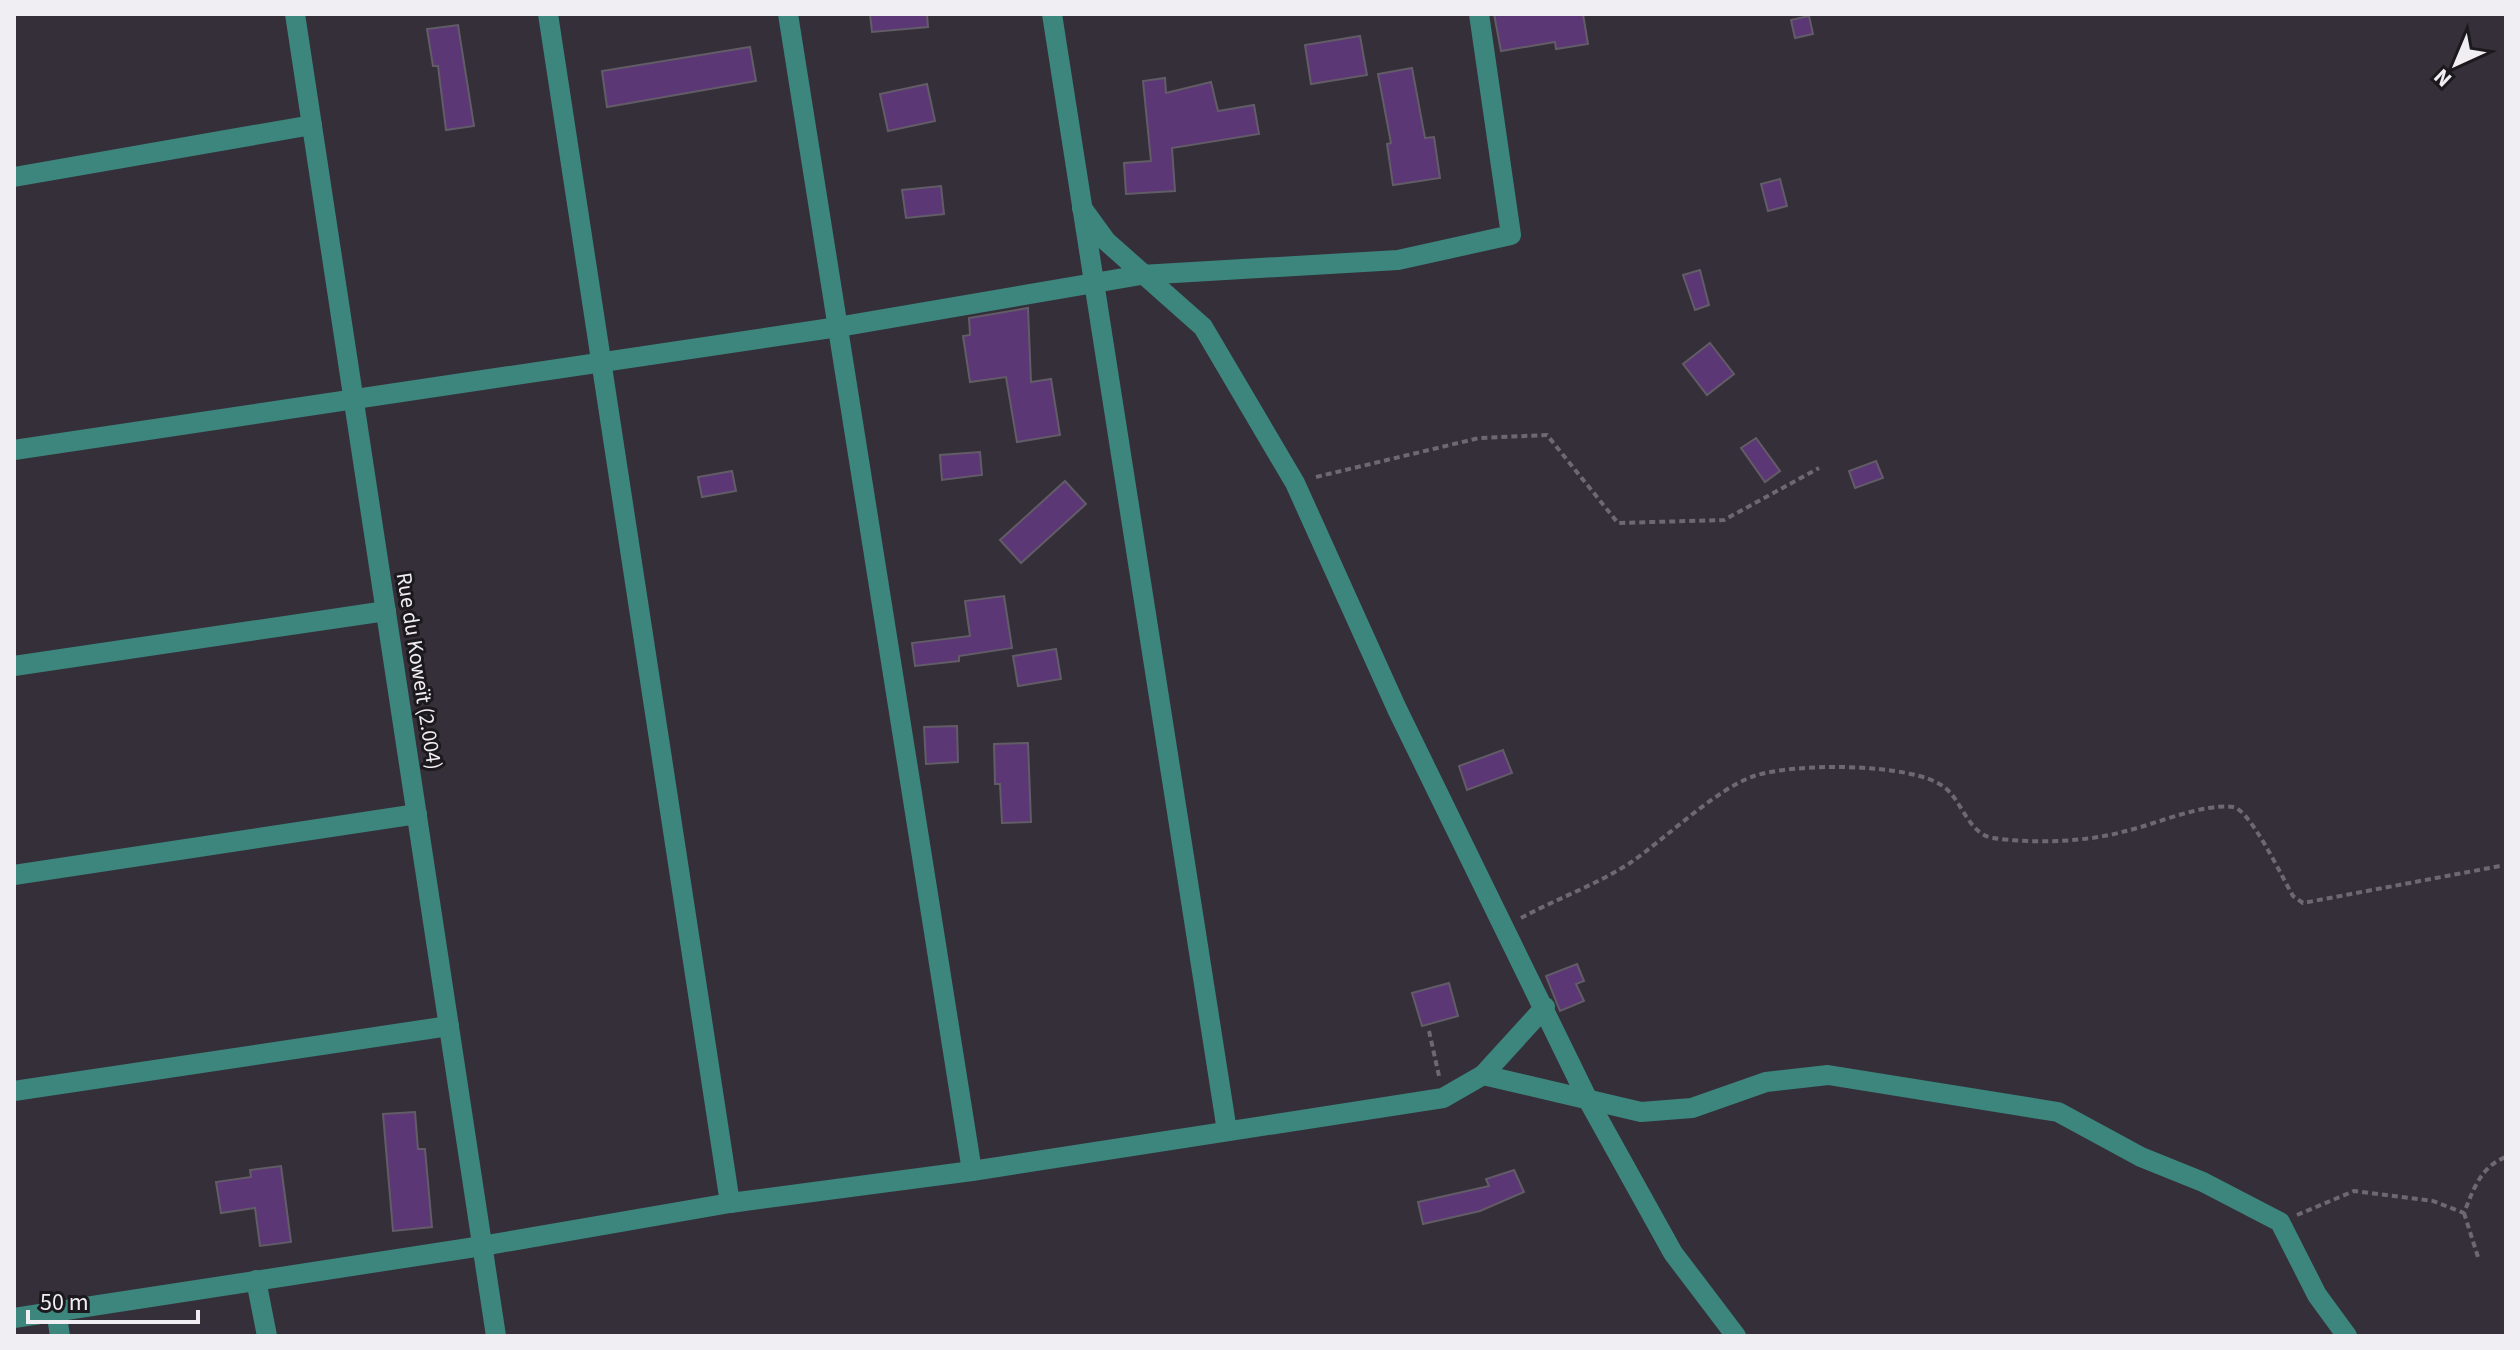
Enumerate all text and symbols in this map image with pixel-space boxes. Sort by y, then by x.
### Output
north arrow [2416,24,2496,104]
text: N [2426,61,2459,94]
street label: Rue du Koweït (2.004) [388,570,450,772]
scale bar [28,1274,198,1324]
text: 50 m [40,1285,89,1320]

